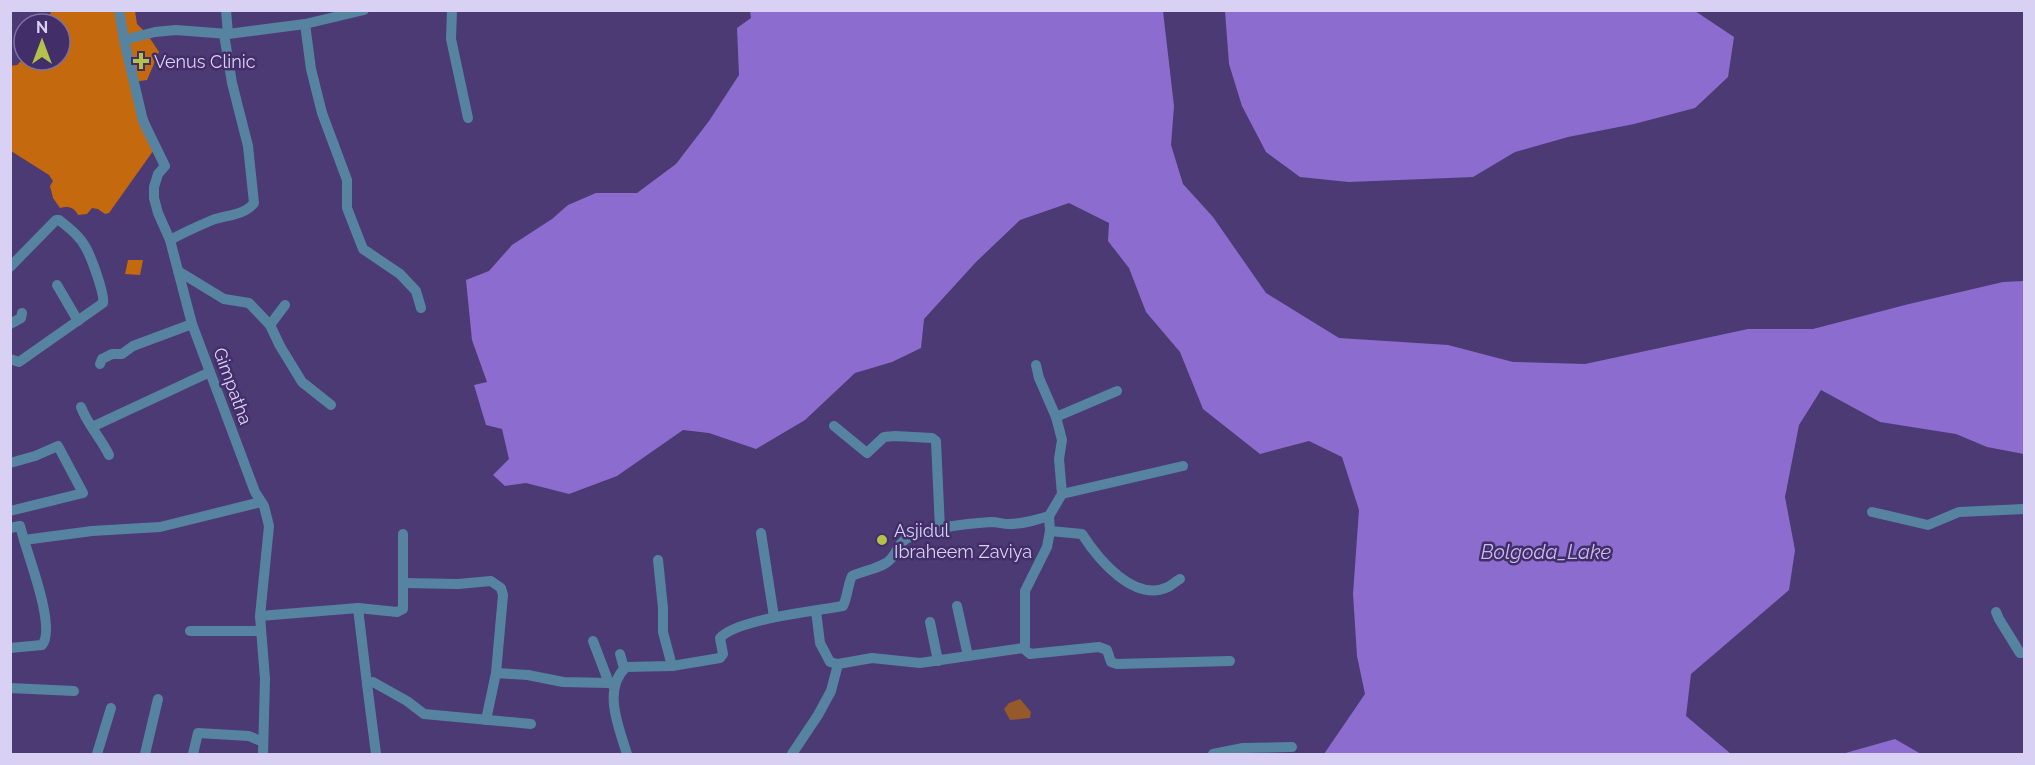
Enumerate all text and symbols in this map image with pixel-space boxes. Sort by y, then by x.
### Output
north arrow [12,12,72,72]
text: N [36,18,48,37]
place label: Venus Clinic [154,51,256,72]
marker: Venus Clinic [132,52,150,70]
street label: Gimpatha [209,345,257,427]
place label: Asjidul Ibraheem Zaviya [894,520,1032,562]
marker: Asjidul Ibraheem Zaviya [875,533,889,547]
water label: Bolgoda_Lake [1481,540,1612,564]

